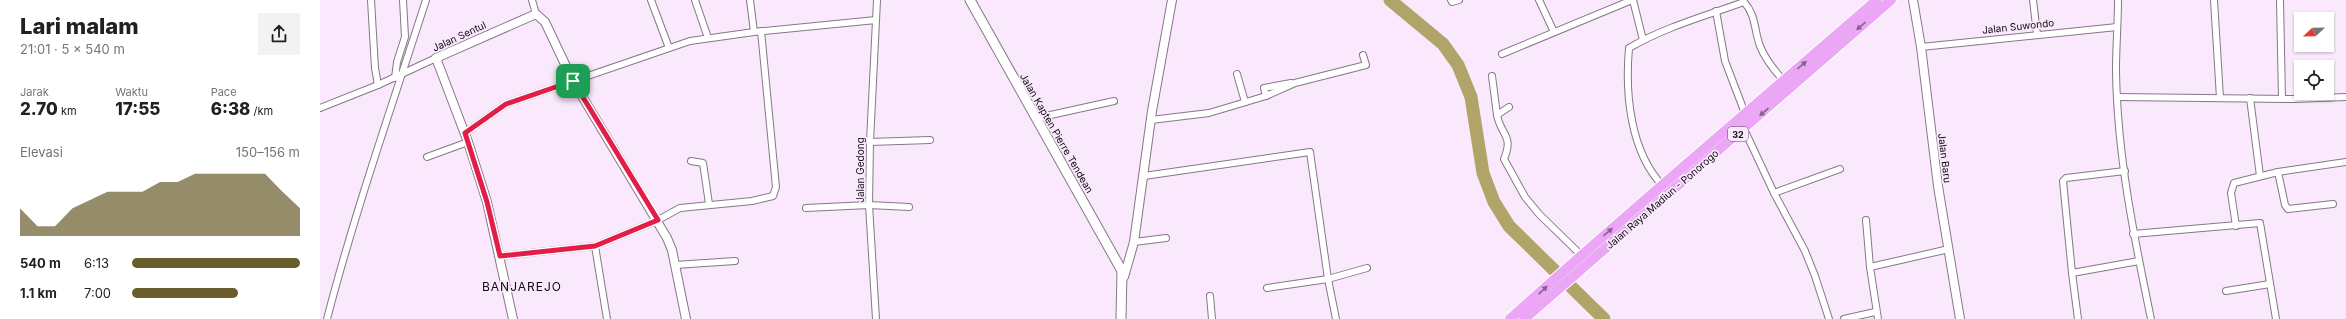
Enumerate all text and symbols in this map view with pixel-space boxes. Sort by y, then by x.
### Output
north arrow [2294,12,2334,52]
map controls [2294,12,2334,100]
text: Lari malam [20,13,139,39]
button: share [258,13,300,55]
street label: Jalan Suwondo [1981,16,2055,36]
street label: Jalan Sentul [430,18,488,54]
one-way arrow [1856,21,1867,30]
text: 21:01 · 5 × 540 m [20,41,125,57]
one-way arrow [1797,60,1807,69]
button: locate [2294,60,2334,100]
pin [556,64,590,98]
icon: arrive [562,70,584,92]
street label: Jalan Kapten Pierre Tendean [1018,71,1096,195]
text: Jarak [20,85,49,99]
text: Waktu [115,85,148,99]
text: Pace [211,85,237,99]
text: 2.70 [20,99,58,119]
text: 17:55 [115,99,160,119]
text: 6:38 [211,99,250,119]
text: km [58,104,77,118]
text: /km [250,104,273,118]
one-way arrow [1758,107,1769,116]
road number: 32 [1728,127,1748,141]
street label: Jalan Baru [1936,132,1954,184]
street label: Jalan Gedong [854,137,866,203]
text: Elevasi [20,144,63,160]
text: 150–156 m [236,144,300,160]
street label: Jalan Raya Madiun - Ponorogo [1603,147,1721,251]
one-way arrow [1603,227,1613,236]
text: 540 m [20,255,61,271]
text: 6:13 [84,255,109,271]
district label: BANJAREJO [482,279,562,294]
text: 1.1 km [20,285,57,301]
text: 7:00 [84,285,111,301]
one-way arrow [1537,285,1548,294]

